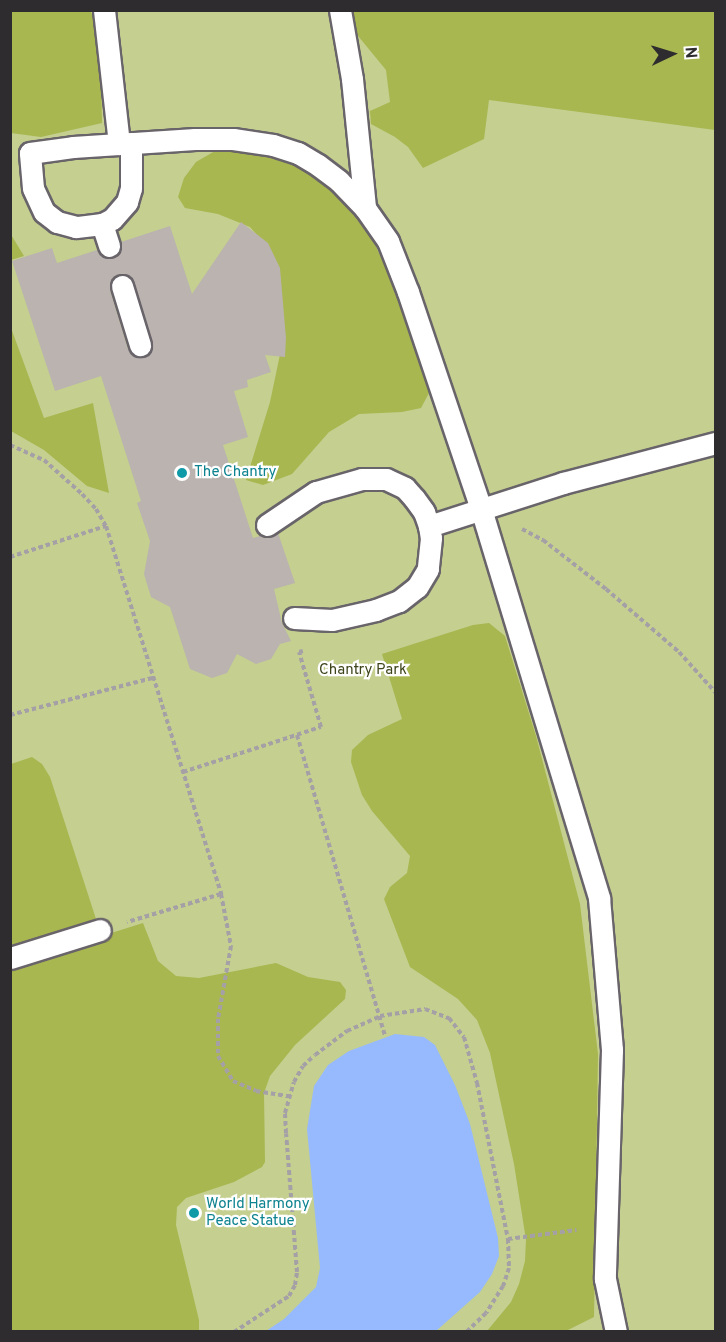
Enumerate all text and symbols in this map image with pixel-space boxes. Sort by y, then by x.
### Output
north arrow [642,24,702,84]
text: N [680,46,700,59]
place label: The Chantry [194,464,277,482]
marker: The Chantry [175,466,189,480]
park label: Chantry Park [319,662,407,680]
place label: World Harmony Peace Statue [206,1195,310,1230]
marker: World Harmony Peace Statue [187,1206,201,1220]

